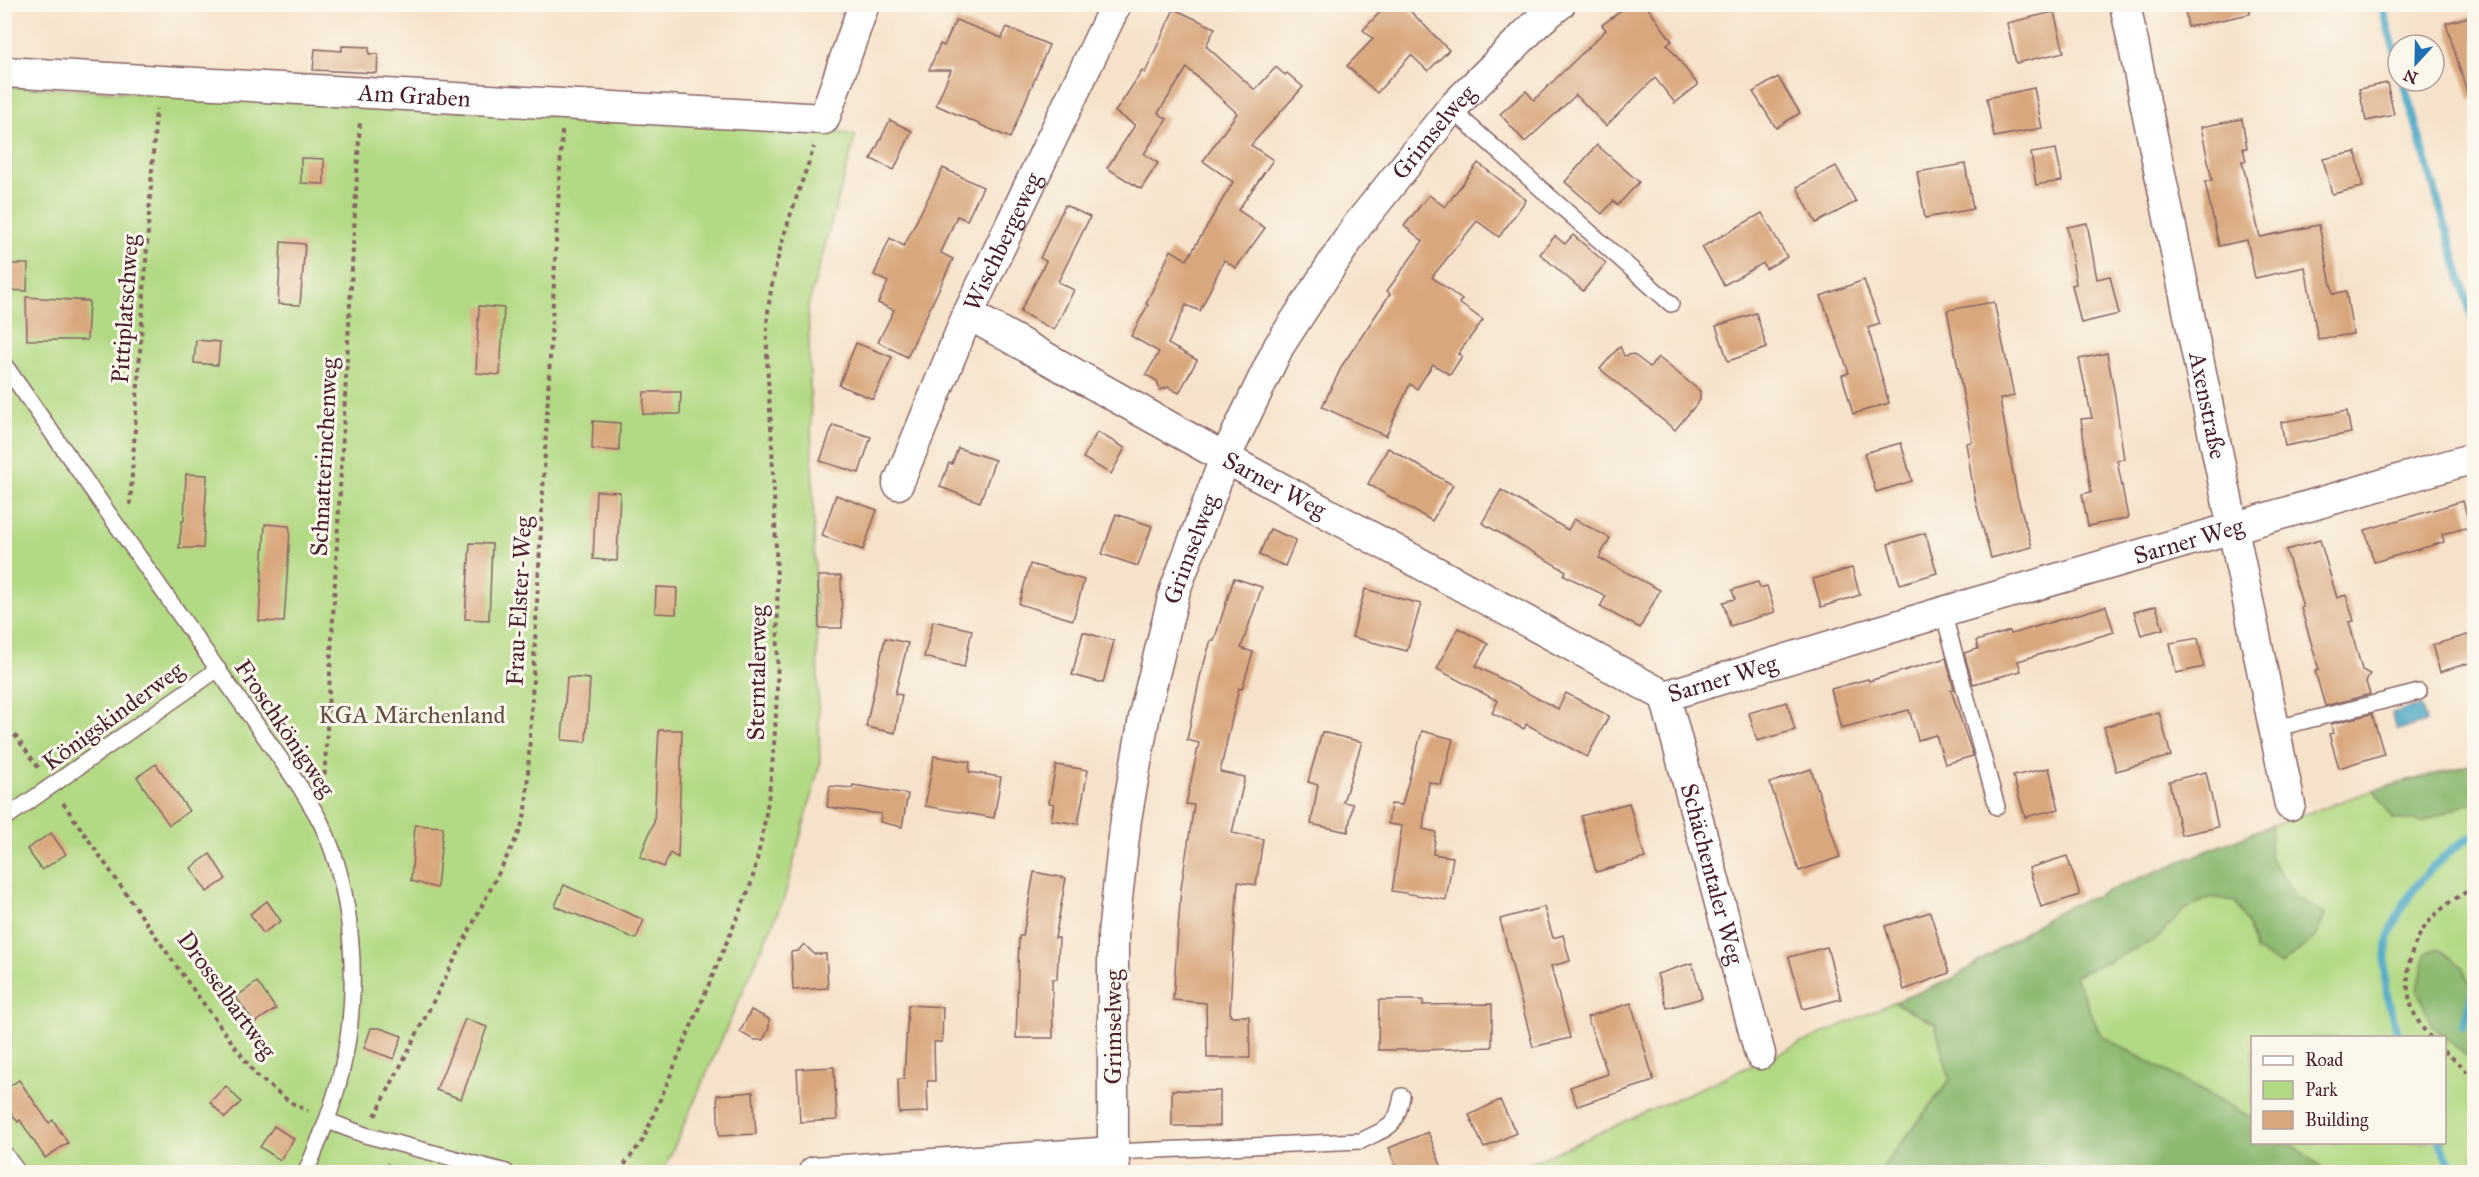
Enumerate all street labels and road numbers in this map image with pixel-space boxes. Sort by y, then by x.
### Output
street label: Am Graben [356,77,472,114]
street label: Grimselweg [1385,78,1482,186]
street label: Wischbergeweg [957,167,1049,316]
street label: Pittiplatschweg [105,233,145,385]
street label: Axenstraße [2182,348,2233,462]
street label: Schnatterinchenweg [304,356,344,557]
street label: Sarner Weg [1218,445,1332,525]
street label: Grimselweg [1157,489,1225,607]
street label: Sarner Weg [2130,510,2248,571]
street label: Frau-Elster-Weg [500,515,538,687]
street label: Sterntalerweg [741,604,773,741]
street label: Sarner Weg [1664,648,1782,709]
street label: Königskinderweg [37,654,190,777]
street label: Froschkönigweg [228,654,342,803]
street label: Schächentaler Weg [1674,780,1751,968]
street label: Drosselbartweg [171,925,284,1065]
street label: Grimselweg [1098,969,1128,1085]

